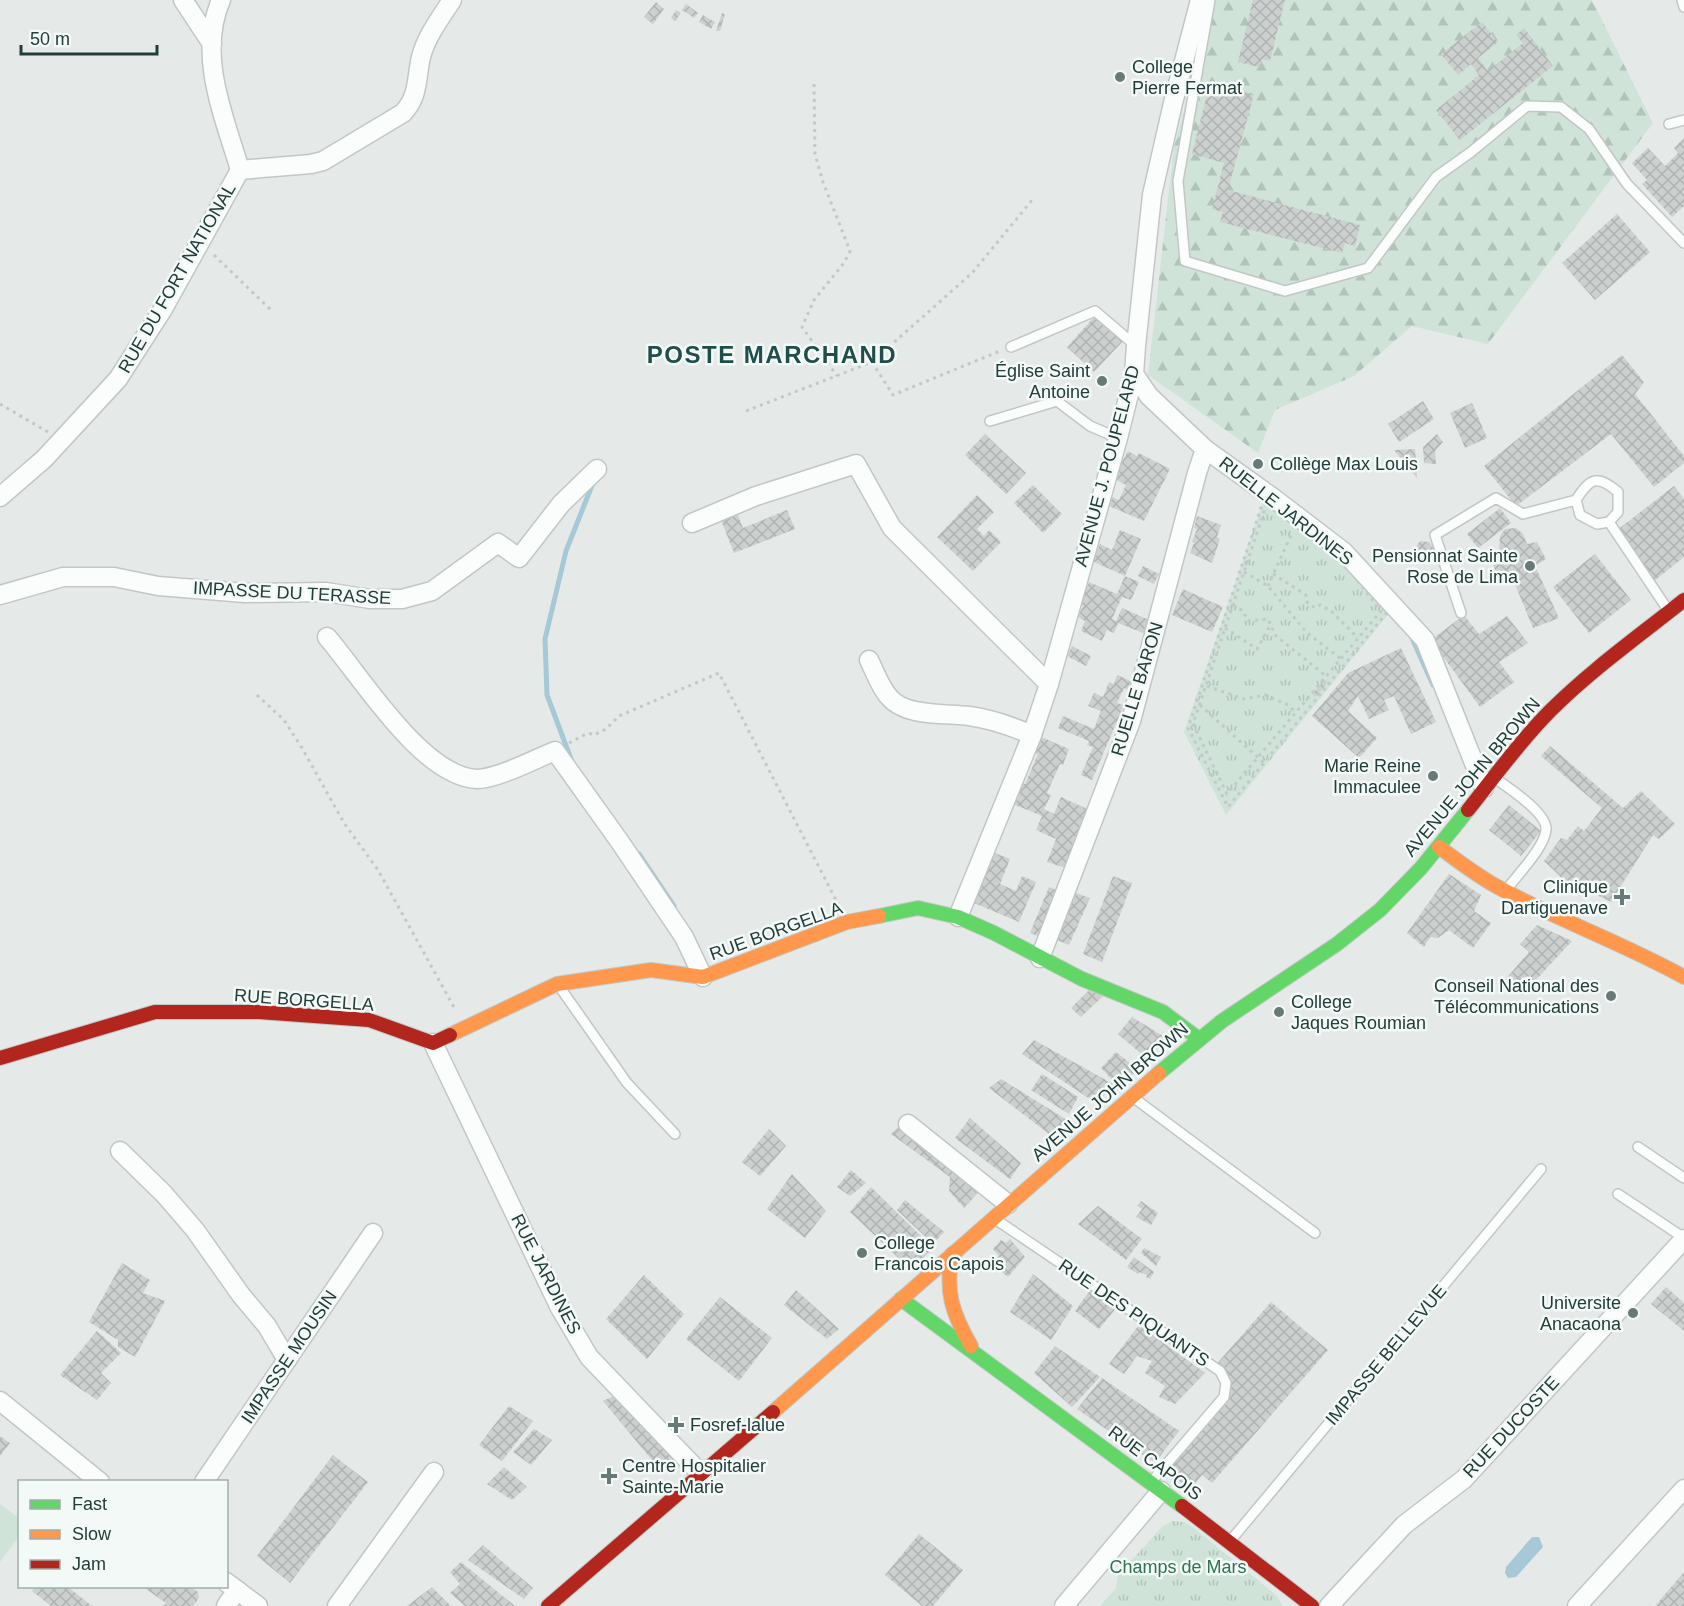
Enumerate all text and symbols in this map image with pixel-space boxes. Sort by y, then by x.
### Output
scale bar [21,18,158,56]
text: 50 m [30,29,70,49]
place label: College Pierre Fermat [1132,57,1242,98]
marker: College Pierre Fermat [1113,70,1127,84]
street label: RUE DU FORT NATIONAL [114,179,240,377]
district label: POSTE MARCHAND [647,341,897,368]
place label: Église Saint Antoine [995,361,1090,402]
street label: AVENUE J. POUPELARD [1070,363,1144,569]
marker: Église Saint Antoine [1095,374,1109,388]
street label: RUELLE JARDINES [1215,453,1357,569]
place label: Collège Max Louis [1270,454,1418,474]
marker: Collège Max Louis [1251,457,1265,471]
place label: Pensionnat Sainte Rose de Lima [1372,546,1519,587]
marker: Pensionnat Sainte Rose de Lima [1523,559,1537,573]
street label: IMPASSE DU TERASSE [192,578,392,608]
street label: RUELLE BARON [1107,620,1167,758]
street label: AVENUE JOHN BROWN [1400,694,1544,860]
place label: Marie Reine Immaculee [1324,756,1421,797]
marker: Marie Reine Immaculee [1426,769,1440,783]
place label: Clinique Dartiguenave [1501,877,1608,918]
marker: Clinique Dartiguenave [1613,888,1631,906]
street label: RUE BORGELLA [707,898,845,964]
place label: Conseil National des Télécommunications [1434,976,1599,1017]
street label: RUE BORGELLA [233,985,375,1015]
marker: Conseil National des Télécommunications [1604,989,1618,1003]
place label: College Jaques Roumian [1291,992,1426,1033]
marker: College Jaques Roumian [1272,1005,1286,1019]
street label: AVENUE JOHN BROWN [1028,1019,1192,1165]
street label: RUE JARDINES [507,1211,585,1337]
place label: College Francois Capois [874,1233,1004,1274]
marker: College Francois Capois [855,1246,869,1260]
street label: RUE DES PIQUANTS [1055,1255,1213,1371]
street label: IMPASSE BELLEVUE [1322,1281,1450,1429]
street label: IMPASSE MOUSIN [237,1287,341,1427]
place label: Universite Anacaona [1540,1293,1622,1334]
marker: Universite Anacaona [1626,1306,1640,1320]
street label: RUE DUCOSTE [1459,1372,1563,1482]
place label: Fosref-lalue [690,1415,785,1435]
marker: Fosref-lalue [667,1416,685,1434]
street label: RUE CAPOIS [1105,1422,1205,1504]
place label: Centre Hospitalier Sainte-Marie [622,1456,766,1497]
marker: Centre Hospitalier Sainte-Marie [600,1467,618,1485]
legend [18,1480,228,1588]
text: Fast [72,1494,107,1514]
text: Slow [72,1524,112,1544]
text: Jam [72,1554,106,1574]
park label: Champs de Mars [1109,1557,1247,1577]

